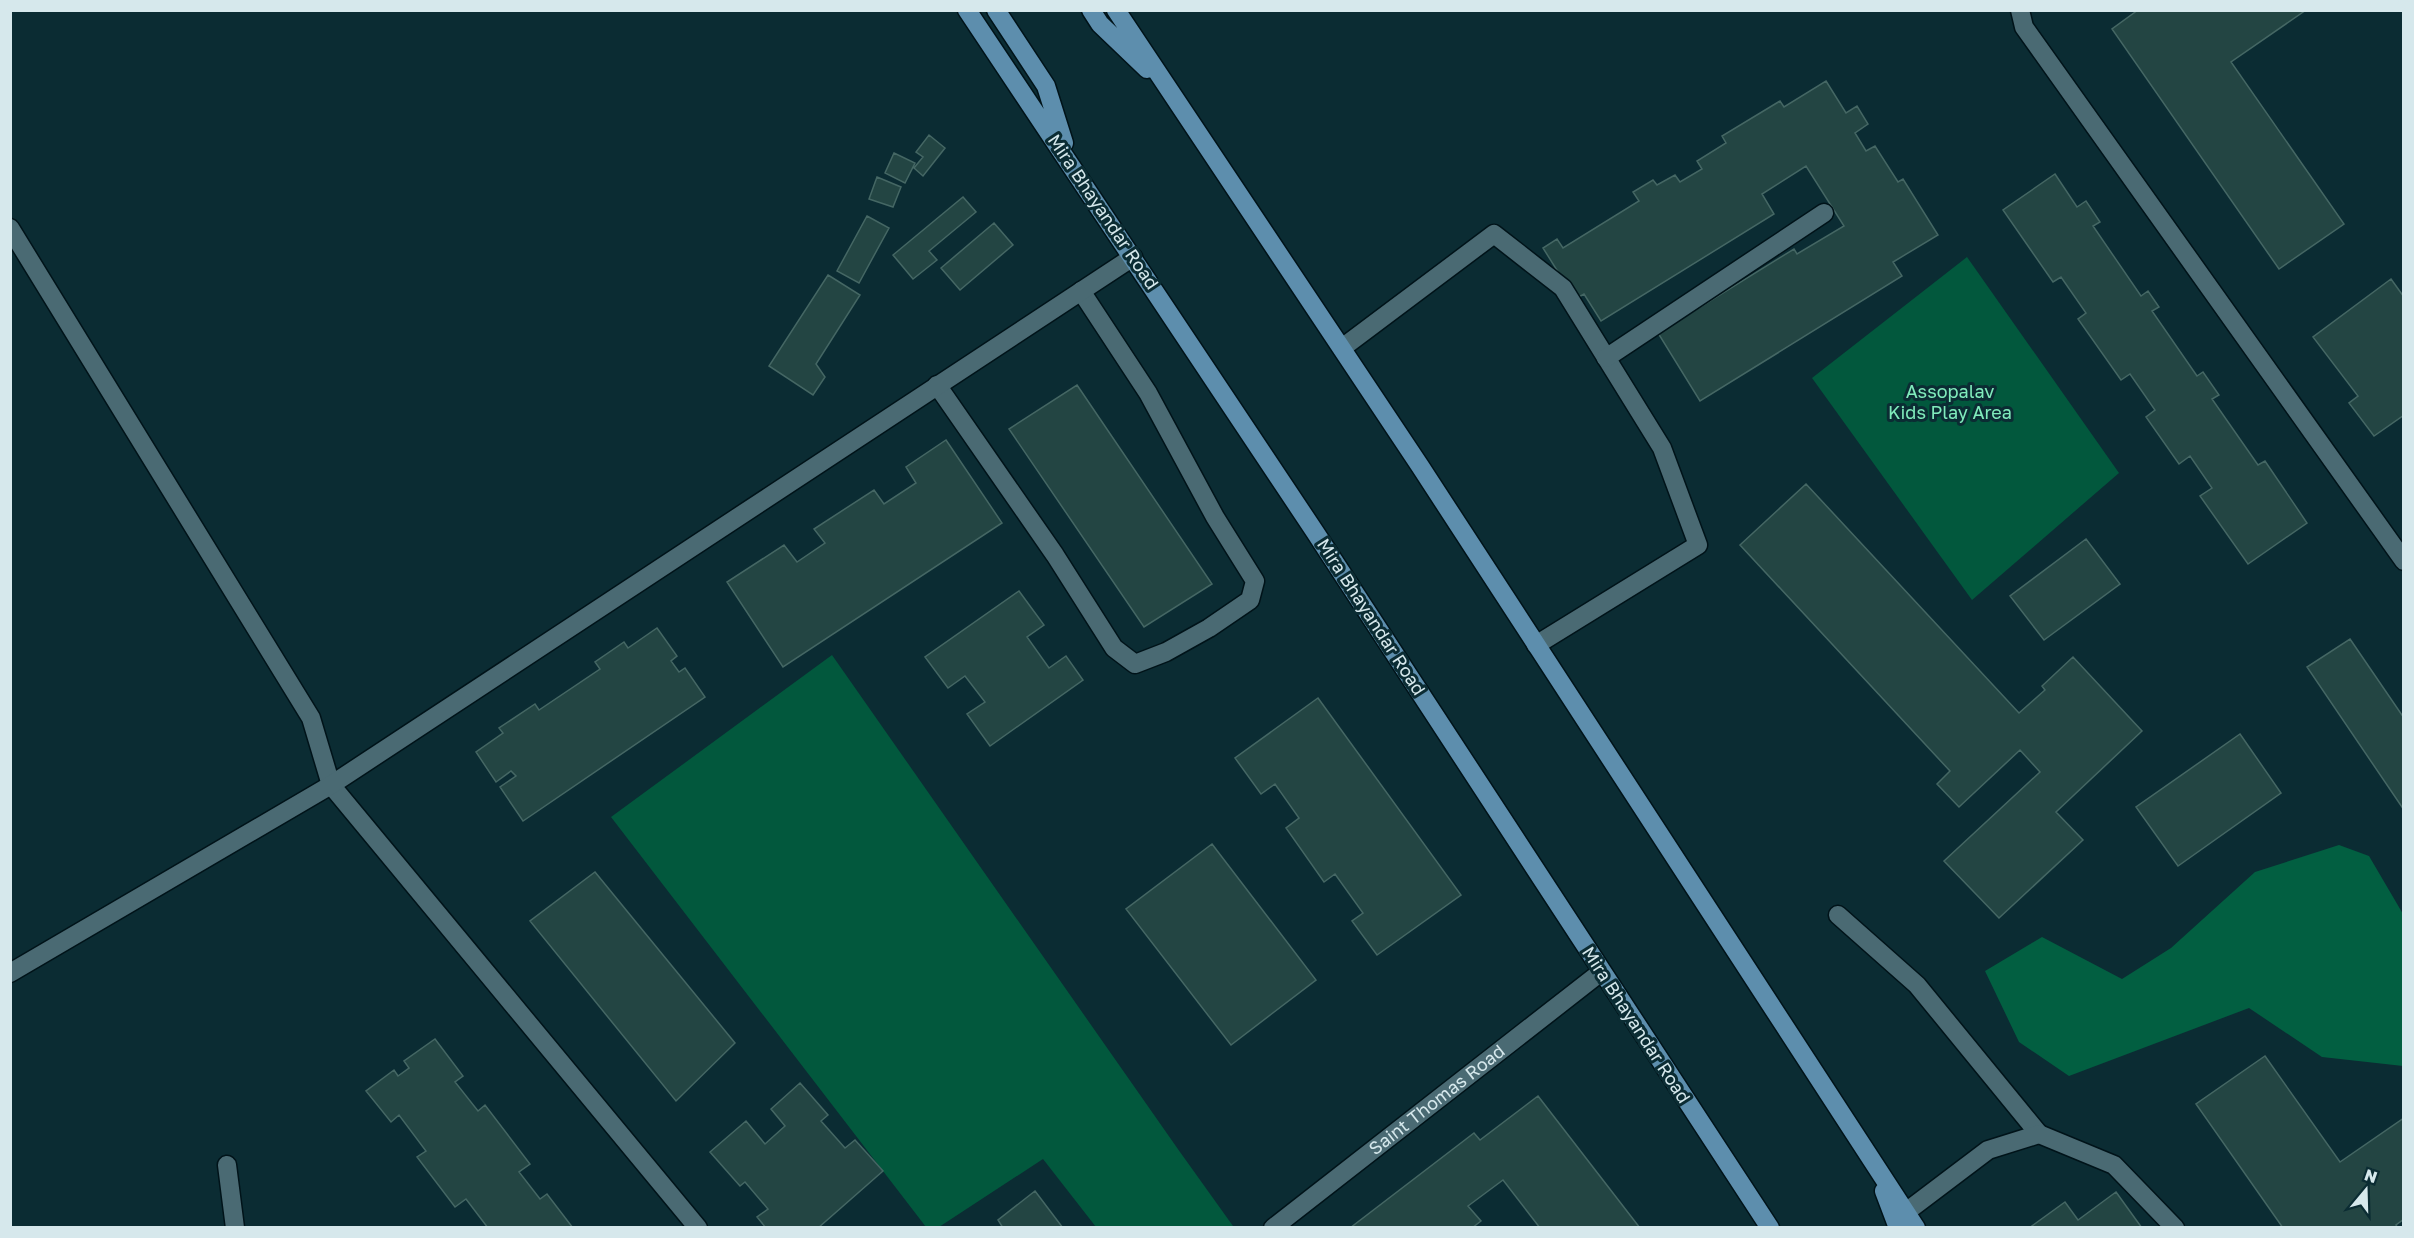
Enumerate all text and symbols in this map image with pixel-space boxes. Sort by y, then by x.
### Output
street label: Mira Bhayandar Road [1044,130,1164,293]
park label: Assopalav Kids Play Area [1888,380,2012,423]
street label: Mira Bhayandar Road [1313,534,1431,699]
street label: Mira Bhayandar Road [1578,942,1696,1107]
street label: Saint Thomas Road [1364,1039,1509,1159]
north arrow [2336,1160,2396,1220]
text: N [2362,1164,2380,1187]

